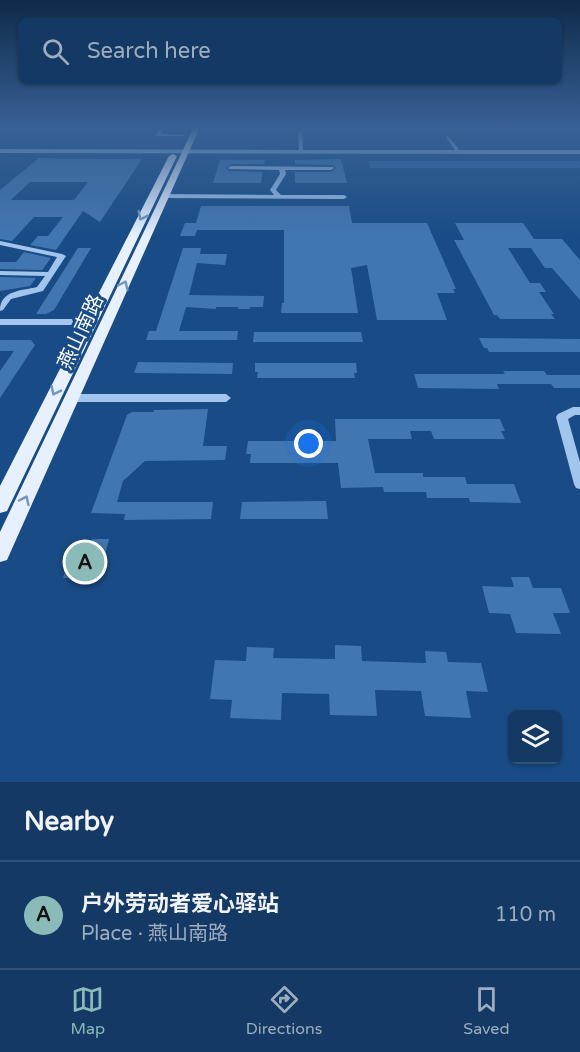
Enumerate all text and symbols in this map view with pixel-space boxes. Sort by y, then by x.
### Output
search box [18,18,562,84]
icon: search [39,35,72,68]
text: Search here [87,38,211,64]
one-way arrow [138,210,150,221]
one-way arrow [117,281,129,292]
street label: 燕山南路 [53,291,109,373]
one-way arrow [51,384,63,395]
your location [294,429,323,458]
one-way arrow [17,496,29,507]
pin: A [66,540,104,584]
map controls [508,710,562,764]
button: layers [508,710,562,764]
text: Nearby [24,806,114,837]
text: 户外劳动者爱心驿站 [81,891,279,917]
text: A [36,903,51,927]
text: 110 m [495,903,556,927]
text: Place · 燕山南路 [81,922,228,946]
tab: Map [70,983,105,1039]
tab: Directions [246,983,322,1039]
tab: Saved [463,983,510,1039]

